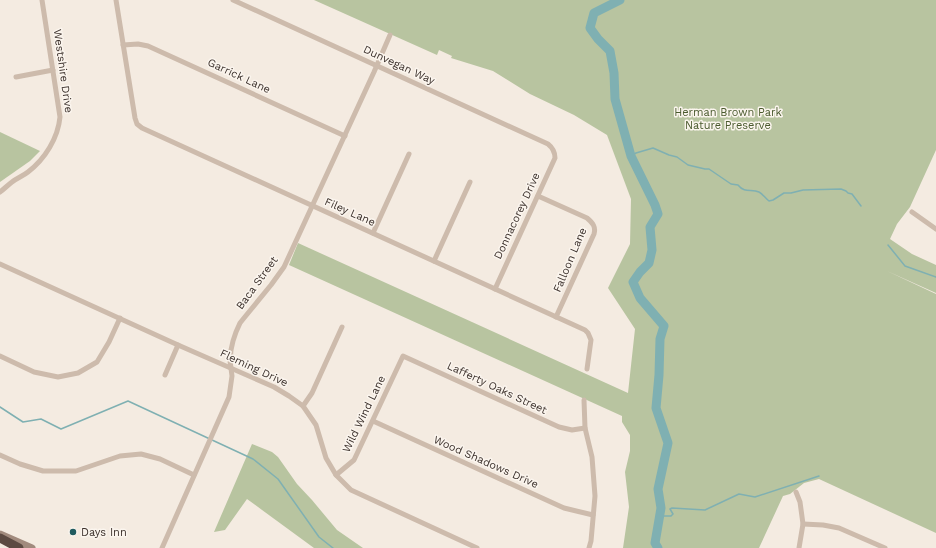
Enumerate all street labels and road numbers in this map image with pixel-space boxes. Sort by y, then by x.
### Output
street label: Westshire Drive [51,28,75,114]
street label: Dunvegan Way [361,43,437,87]
street label: Garrick Lane [205,56,273,96]
street label: Donnacorey Drive [491,171,543,261]
street label: Filey Lane [323,195,377,229]
street label: Falloon Lane [551,226,589,294]
street label: Baca Street [233,254,281,312]
street label: Fleming Drive [218,347,290,389]
street label: Lafferty Oaks Street [445,359,549,417]
street label: Wild Wind Lane [340,373,388,455]
street label: Wood Shadows Drive [432,433,540,491]

